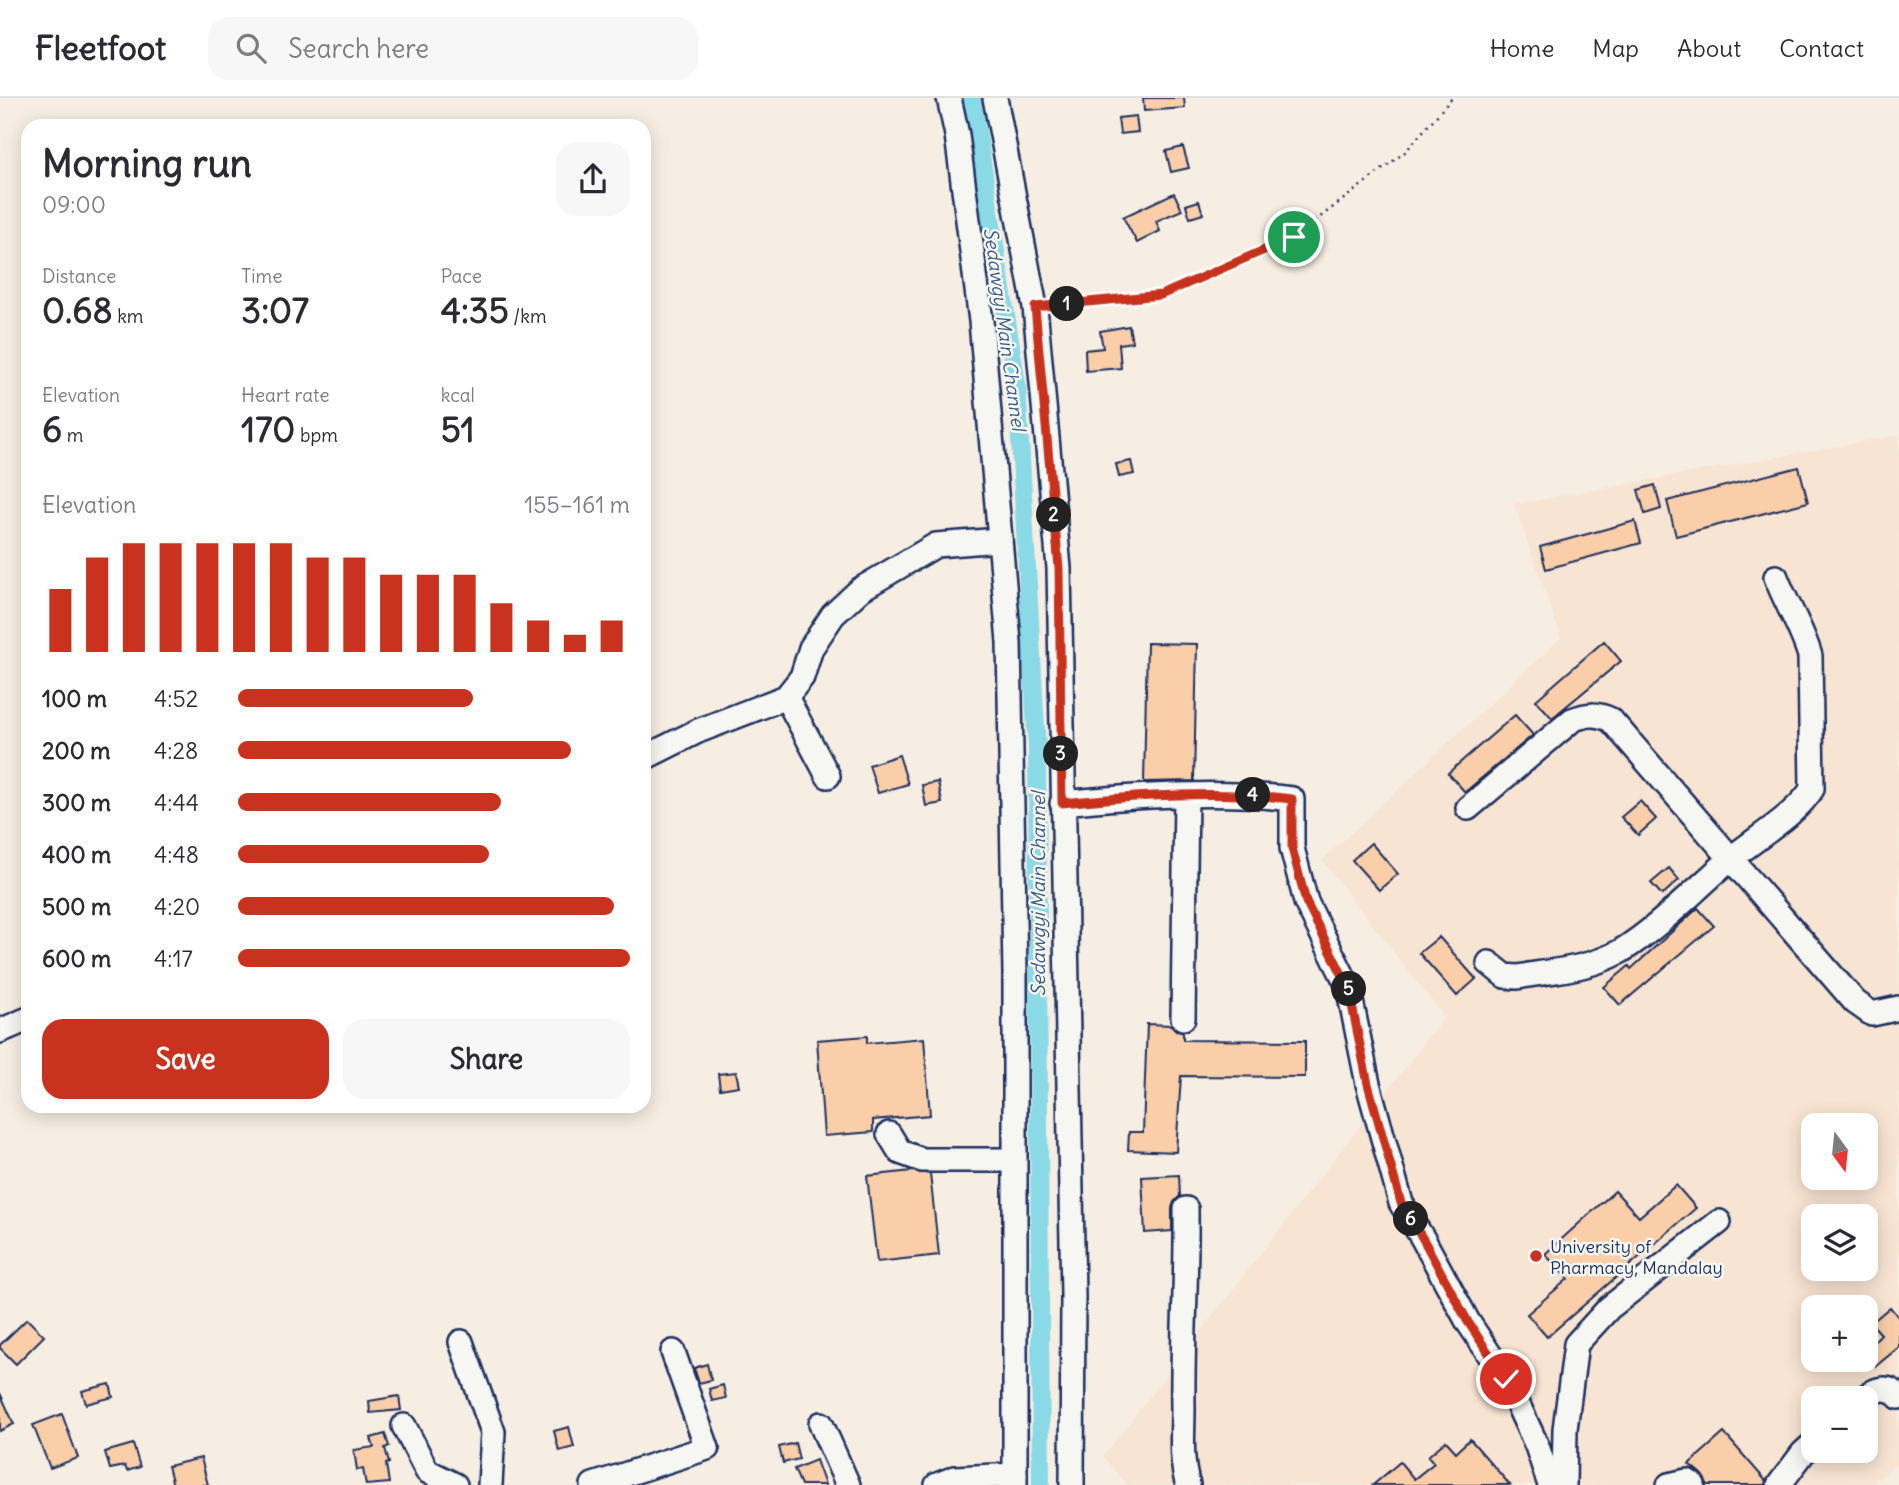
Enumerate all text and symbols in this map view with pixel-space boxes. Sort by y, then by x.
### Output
search box [208,17,698,80]
text: Fleetfoot [35,27,166,69]
icon: search [232,29,270,67]
text: Search here [288,32,429,65]
text: Home [1490,33,1554,63]
text: Map [1592,33,1639,63]
text: About [1677,33,1741,63]
text: Contact [1779,33,1864,63]
text: Morning run [42,140,252,187]
button: share [556,142,630,216]
text: 09:00 [42,190,106,219]
pin [1264,207,1324,267]
icon: arrive [1275,218,1313,256]
water label: Sedawgyi Main Channel [979,226,1032,435]
text: Distance [42,264,116,288]
text: Time [241,264,282,288]
text: Pace [441,264,482,288]
pin: 1 [1050,286,1084,322]
text: 0.68 [42,288,113,332]
text: 3:07 [241,288,309,332]
text: 4:35 [441,288,509,332]
text: 1 [1063,291,1070,315]
text: km [113,304,144,328]
text: /km [509,304,547,328]
text: Elevation [42,383,120,407]
text: Heart rate [241,383,329,407]
text: kcal [441,383,475,407]
text: 6 [42,407,62,451]
text: 170 [241,407,295,451]
text: 51 [441,407,475,451]
text: m [62,423,83,447]
text: bpm [295,423,338,447]
text: Elevation [42,490,136,519]
text: 155–161 m [524,490,630,519]
pin: 2 [1036,498,1072,532]
text: 2 [1048,502,1059,526]
text: 100 m [42,684,107,713]
text: 4:52 [154,684,198,713]
text: 200 m [42,736,111,765]
text: 4:28 [154,736,198,765]
pin: 3 [1044,736,1078,772]
text: 3 [1055,741,1066,765]
pin: 4 [1236,778,1270,812]
text: 4 [1247,782,1258,806]
text: 300 m [42,788,111,817]
text: 4:44 [154,788,199,817]
water label: Sedawgyi Main Channel [1026,789,1050,996]
text: 400 m [42,840,111,869]
text: 4:48 [154,840,199,869]
text: 500 m [42,892,111,921]
text: 4:20 [154,892,200,921]
text: 600 m [42,944,111,973]
text: 4:17 [154,944,193,973]
pin: 5 [1332,972,1366,1006]
text: 5 [1343,976,1354,1000]
button: Save [42,1019,329,1099]
button: Share [343,1019,630,1099]
north arrow [1801,1113,1878,1190]
map controls [1801,1113,1878,1463]
pin: 6 [1394,1202,1428,1236]
button: layers [1801,1204,1878,1281]
text: 6 [1405,1206,1416,1230]
place label: University of Pharmacy, Mandalay [1550,1235,1723,1279]
marker: University of Pharmacy, Mandalay [1528,1248,1544,1264]
button: + [1801,1295,1878,1372]
pin [1476,1349,1536,1409]
icon: check [1487,1360,1525,1398]
button: − [1801,1386,1878,1463]

